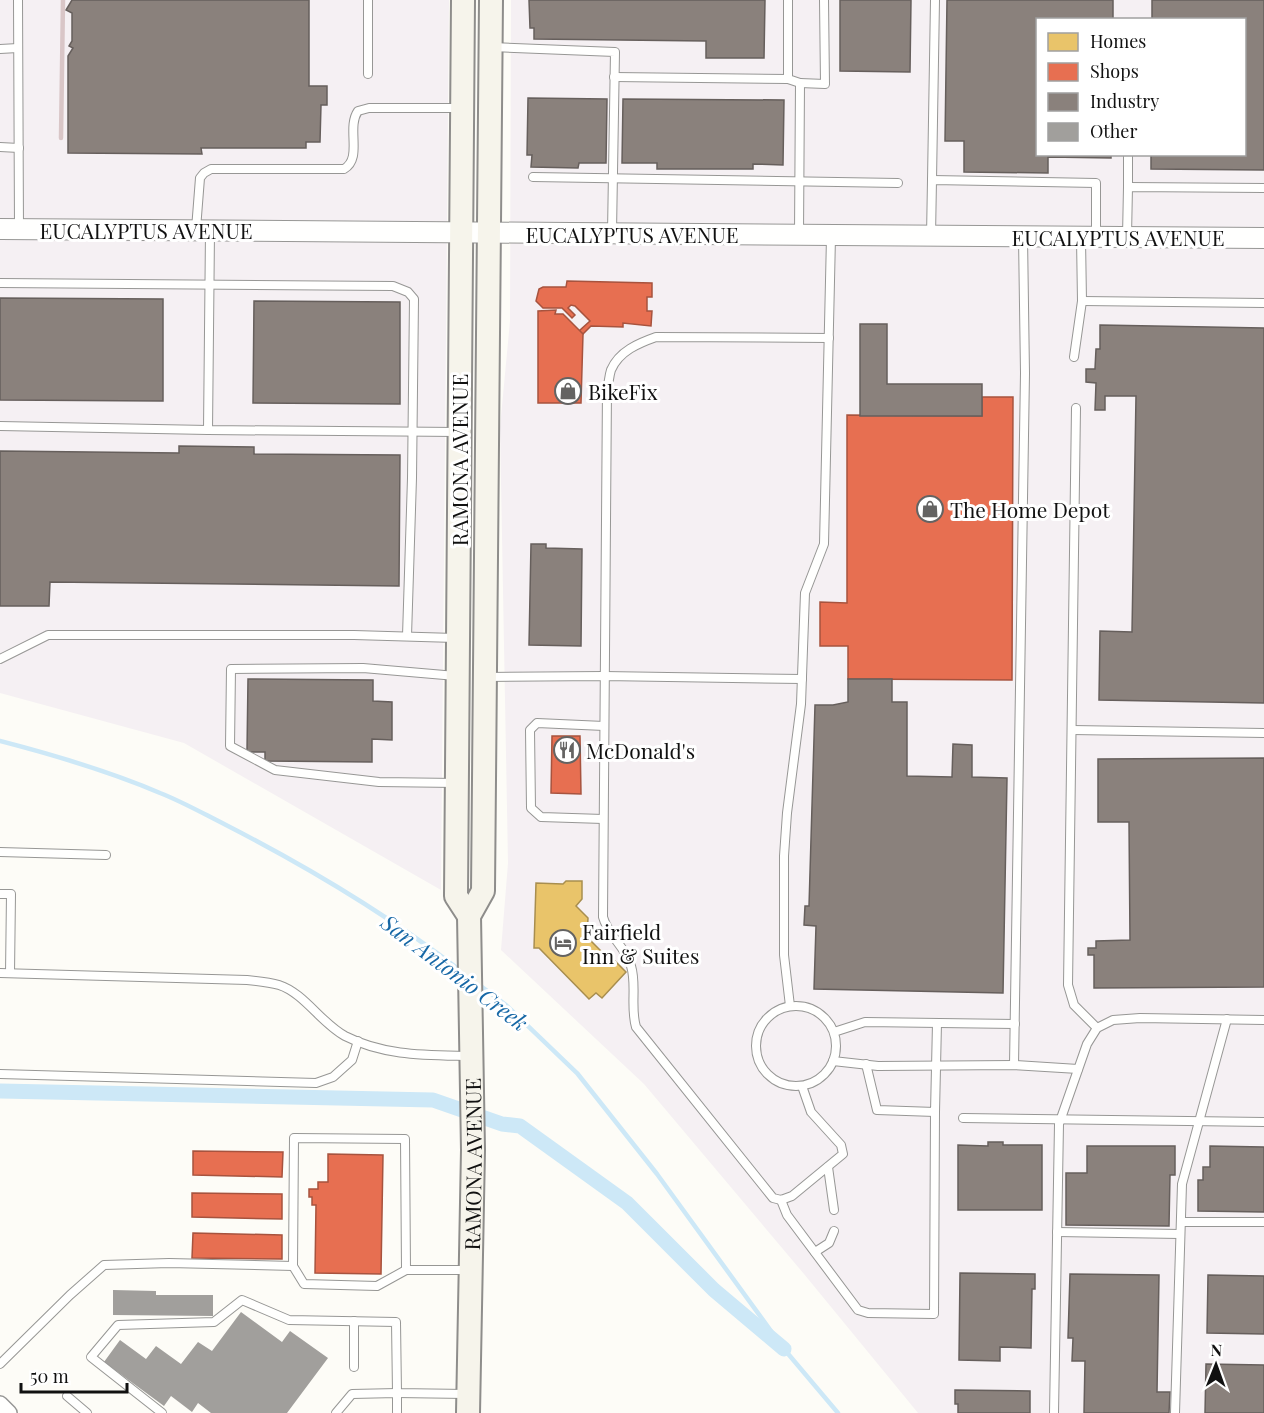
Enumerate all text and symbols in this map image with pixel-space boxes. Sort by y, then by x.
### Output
legend [1036,18,1246,156]
text: Homes [1090,29,1146,53]
text: Shops [1090,59,1139,83]
text: Industry [1090,89,1159,113]
text: Other [1090,119,1137,143]
street label: EUCALYPTUS AVENUE [39,216,253,244]
street label: EUCALYPTUS AVENUE [525,220,739,248]
street label: EUCALYPTUS AVENUE [1011,223,1225,251]
street label: RAMONA AVENUE [445,374,473,546]
shop icon: BikeFix [553,376,583,406]
place label: BikeFix [588,377,658,405]
shop icon: The Home Depot [915,494,945,524]
place label: The Home Depot [950,495,1110,523]
restaurant icon: McDonald's [552,735,582,765]
place label: McDonald's [586,736,695,764]
water label: San Antonio Creek [375,906,534,1037]
place label: Fairfield Inn & Suites [582,917,699,969]
hotel icon: Fairfield Inn & Suites [548,928,578,958]
street label: RAMONA AVENUE [457,1078,487,1251]
north arrow [1186,1335,1246,1395]
text: N [1210,1339,1223,1360]
scale bar [21,1356,128,1394]
text: 50 m [30,1364,69,1388]

